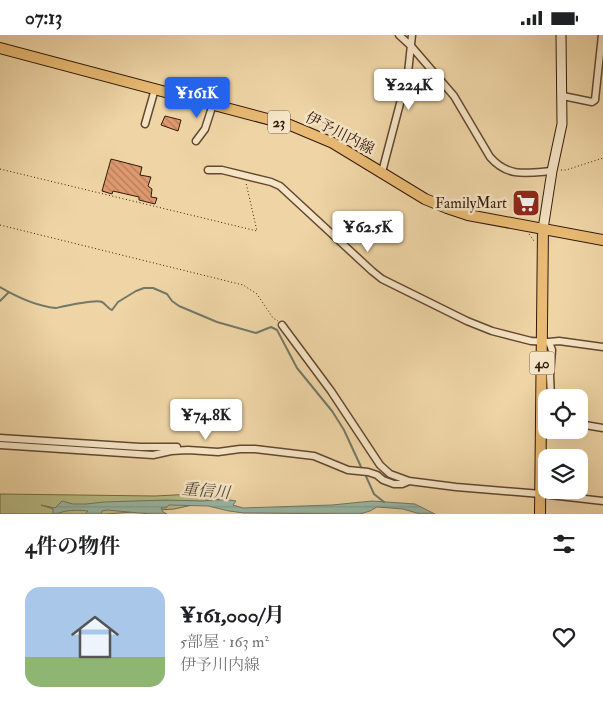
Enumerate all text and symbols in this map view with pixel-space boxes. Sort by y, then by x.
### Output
text: 07:13 [25,6,62,30]
pin: ¥224K [374,69,444,111]
text: ¥224K [385,75,433,95]
pin: ¥161K [162,77,232,119]
text: ¥161K [176,83,218,103]
street label: 伊予川内線 [302,108,378,159]
road number: 23 [268,110,290,133]
supermarket icon: FamilyMart [511,188,541,218]
place label: FamilyMart [435,194,507,213]
pin: ¥62.5K [327,211,409,253]
text: ¥62.5K [343,217,393,237]
road number: 40 [530,351,554,374]
map controls [538,389,588,499]
button: locate [538,389,588,439]
pin: ¥74.8K [165,399,247,441]
text: ¥74.8K [181,405,231,425]
button: layers [538,449,588,499]
water label: 重信川 [181,479,233,503]
icon: filters [550,530,578,558]
text: 4件の物件 [25,533,120,560]
text: ¥161,000/月 [180,602,285,629]
icon: home [65,607,125,667]
icon: heart [550,623,578,651]
text: 5部屋 · 163 m² [180,632,269,652]
text: 伊予川内線 [180,655,260,675]

